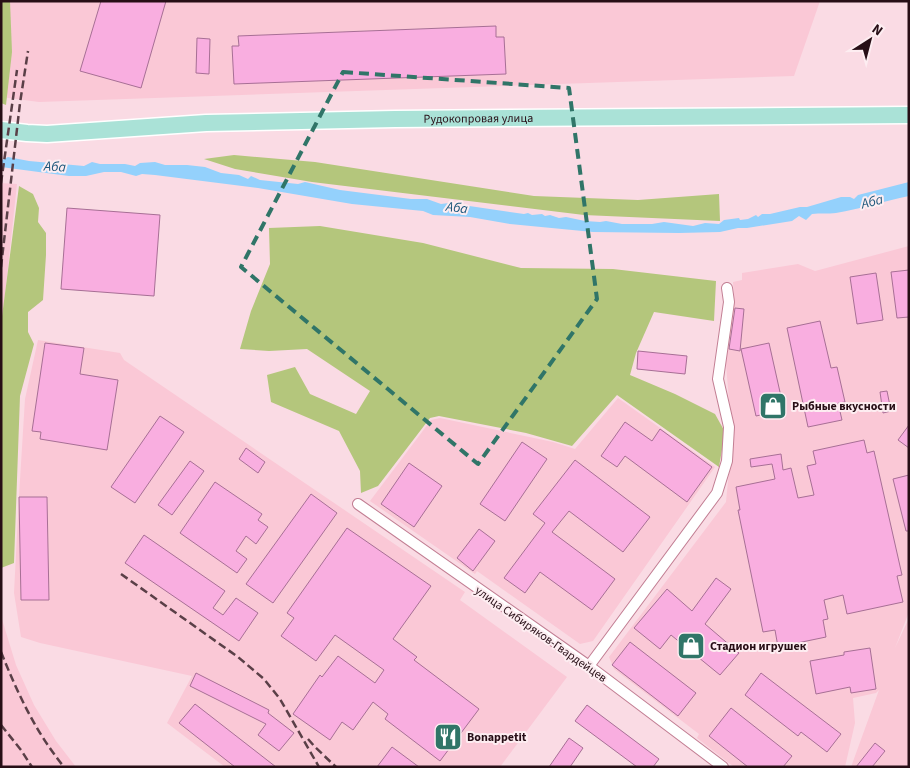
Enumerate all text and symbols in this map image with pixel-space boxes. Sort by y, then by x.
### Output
north arrow [845,15,895,65]
text: N [867,19,887,41]
street label: Рудокопровая улица [424,110,533,128]
water label: Аба [43,156,67,178]
water label: Аба [858,190,886,215]
water label: Аба [444,197,469,219]
shop icon: Рыбные вкусности [758,391,788,421]
place label: Рыбные вкусности [792,398,896,415]
street label: улица Сибиряков-Гвардейцев [471,582,610,687]
shop icon: Стадион игрушек [676,631,706,661]
place label: Стадион игрушек [710,638,807,655]
restaurant icon: Bonappetit [433,722,463,752]
place label: Bonappetit [467,729,527,746]

